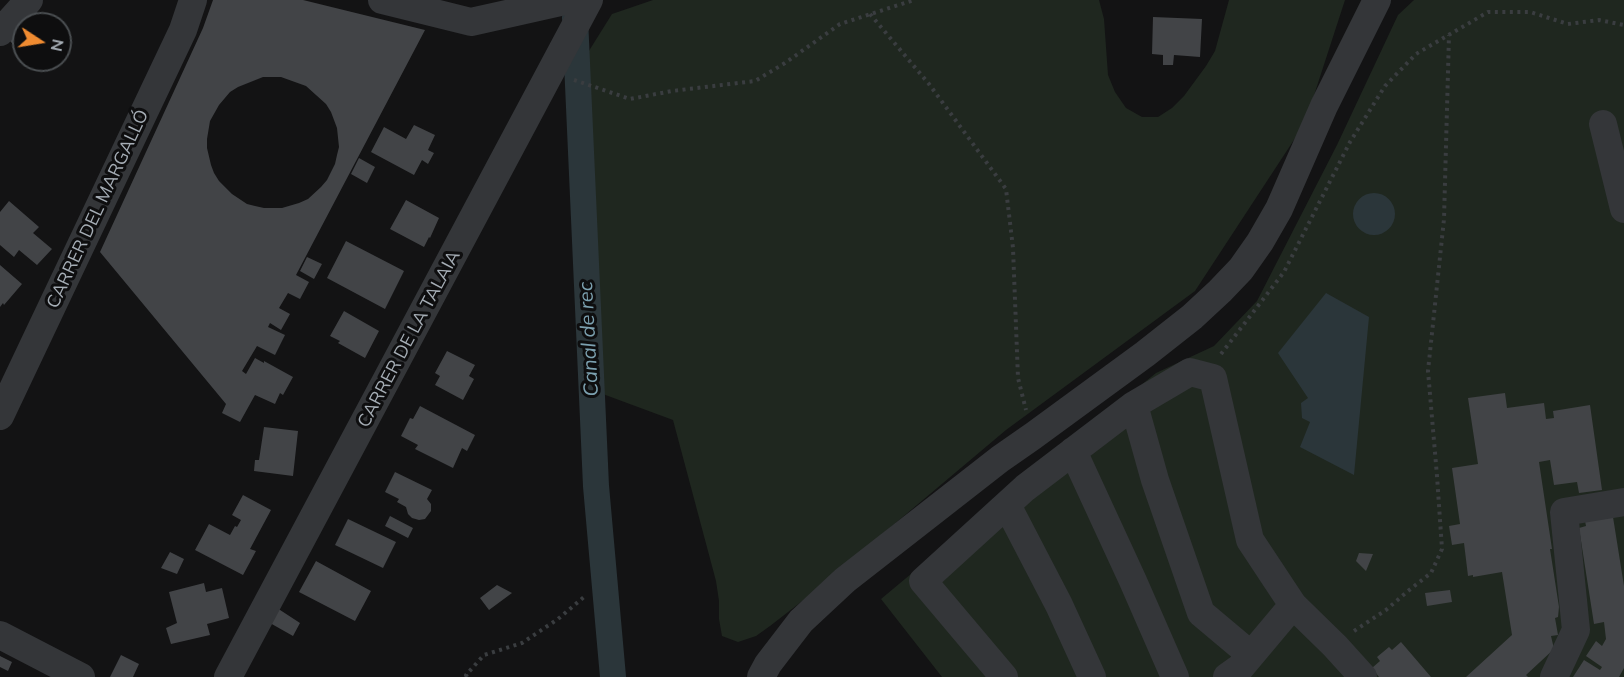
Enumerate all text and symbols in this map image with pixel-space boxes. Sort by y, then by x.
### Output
north arrow [12,12,72,72]
text: N [47,37,69,53]
street label: CARRER DEL MARGALLÓ [42,106,154,312]
street label: CARRER DE LA TALAIA [353,247,465,431]
water label: Canal de rec [574,281,604,397]

